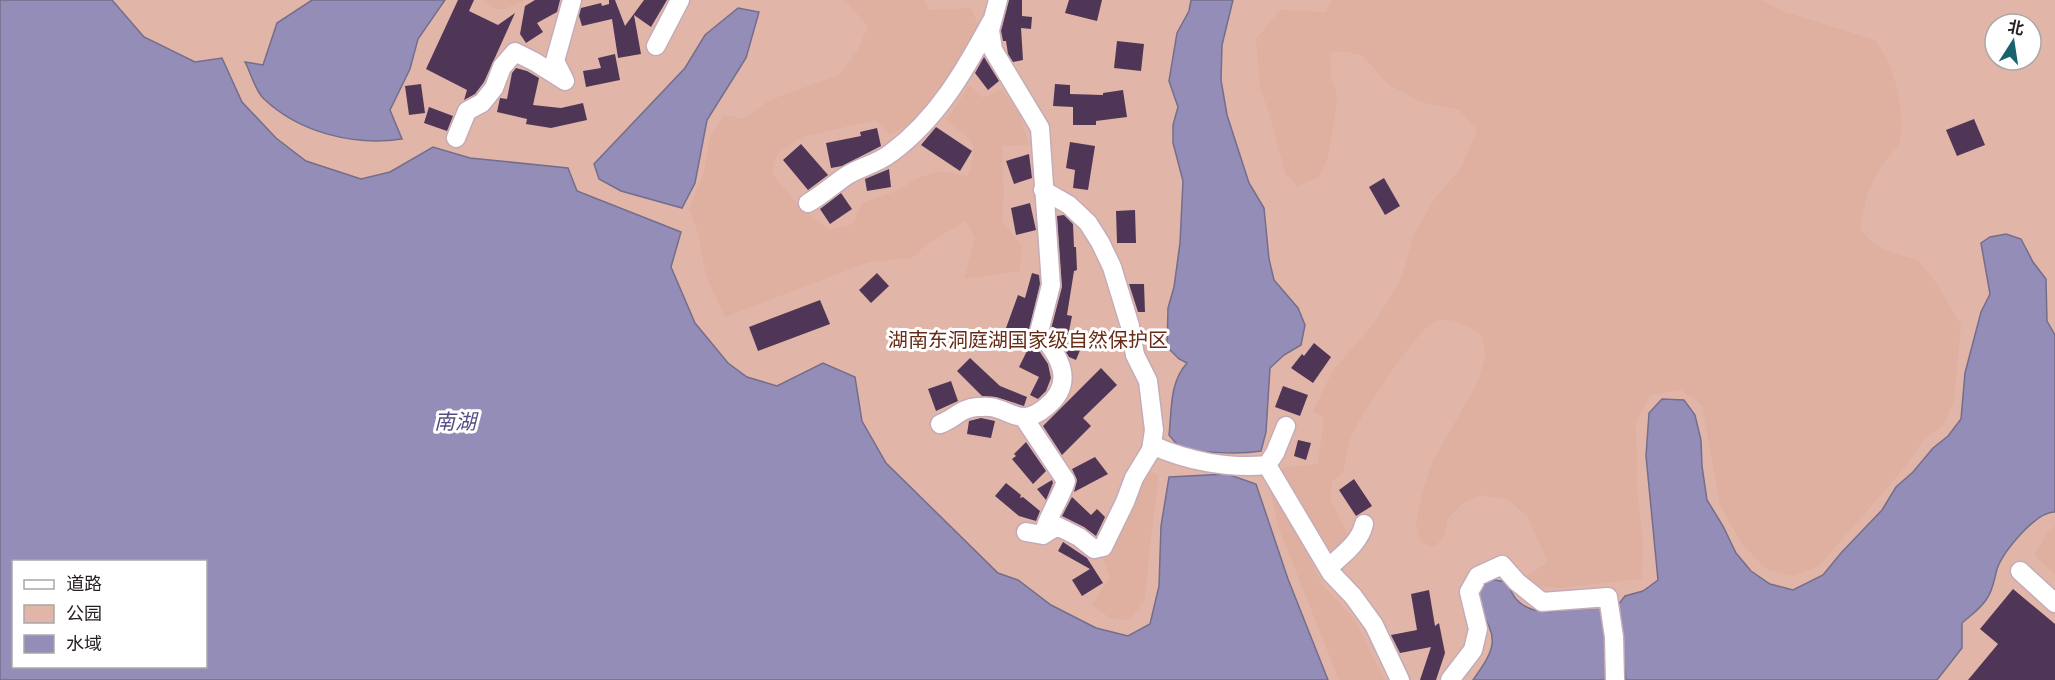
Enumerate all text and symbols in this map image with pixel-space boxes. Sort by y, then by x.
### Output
north arrow [1983,12,2043,72]
text: 北 [2006,17,2026,39]
park label: 湖南东洞庭湖国家级自然保护区 [888,328,1168,352]
water label: 南湖 [434,409,479,434]
legend [12,560,207,668]
text: 道路 [66,573,102,595]
text: 公园 [66,603,102,625]
text: 水域 [66,633,102,655]

